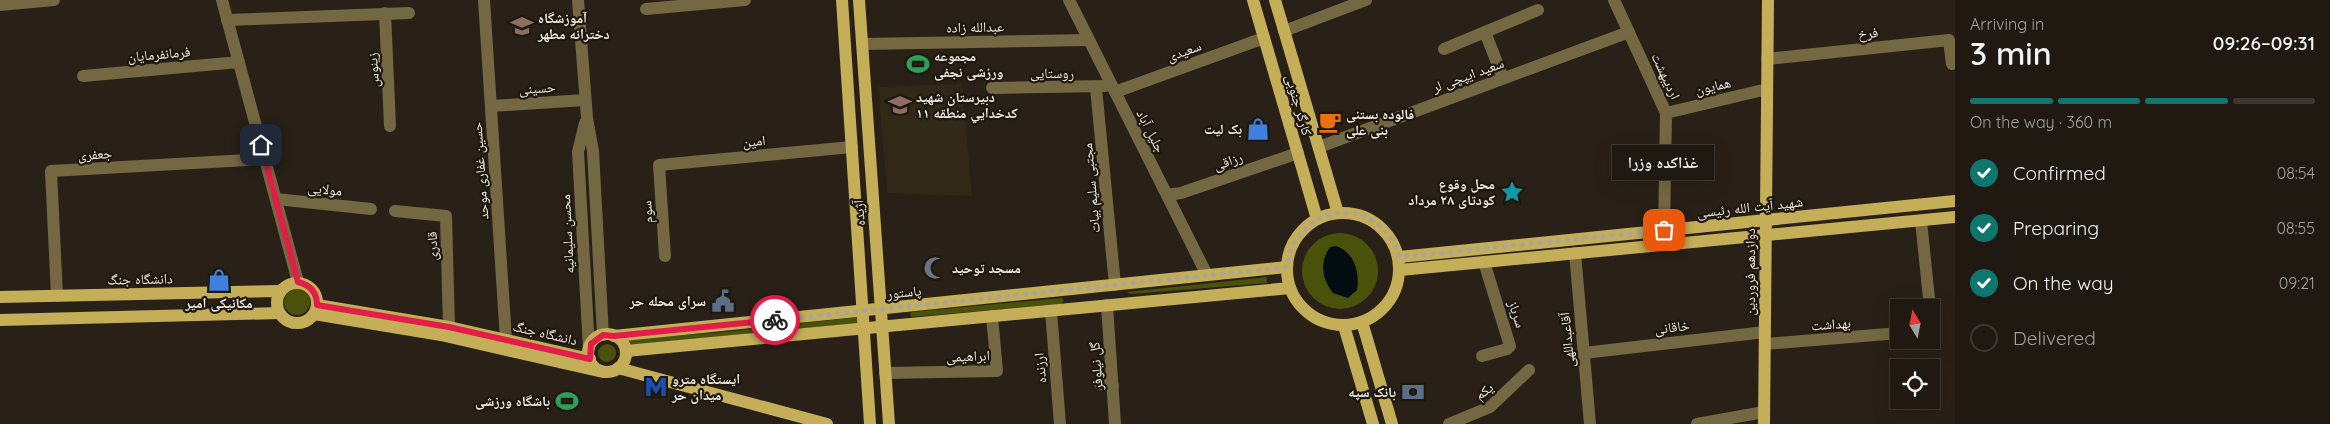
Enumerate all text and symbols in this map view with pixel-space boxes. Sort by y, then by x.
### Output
place label: آموزشگاه دخترانه مطهر [537,9,610,43]
school or university icon: آموزشگاه دخترانه مطهر [509,13,535,39]
text: Arriving in [1970,14,2044,34]
street label: عبدالله زاده [946,17,1004,37]
street label: فرخ [1857,23,1879,44]
text: 09:26–09:31 [2213,31,2315,55]
text: 3 min [1970,33,2052,73]
street label: سعیدی [1164,36,1204,66]
street label: فرمانفرمایان [127,42,191,66]
place label: مجموعه ورزشی نجفی [934,47,1003,81]
street label: اردیبهشت [1647,50,1685,102]
sports icon: مجموعه ورزشی نجفی [905,51,931,77]
street label: زینوس [363,52,383,88]
street label: سعید ایپچی لر [1429,54,1506,97]
street label: روستایی [1030,64,1074,82]
street label: کارگر جنوبی [1282,72,1316,138]
street label: همایون [1693,73,1733,99]
street label: حسینی [518,78,556,98]
place label: دبيرستان شهيد كدخدايي منطقه ١١ [916,88,1018,124]
school or university icon: دبيرستان شهيد كدخدايي منطقه ١١ [887,92,913,118]
place label: فالوده بستنی بنی علی [1346,105,1414,139]
street label: جلیل آباد [1133,106,1169,156]
cafe icon: فالوده بستنی بنی علی [1317,109,1343,135]
text: On the way · 360 m [1970,112,2112,132]
shop icon: بک لیت [1245,116,1271,142]
place label: بک لیت [1204,120,1242,138]
street label: حسین غفاری موحد [468,122,492,220]
pin [240,124,282,166]
icon: home [247,131,275,159]
street label: امین [742,131,766,151]
street label: مجتبی سلیم بیات [1078,142,1105,234]
street label: جعفری [77,144,113,164]
callout: غذاکده وزرا [1613,145,1715,180]
street label: رزاقی [1211,148,1245,174]
text: غذاکده وزرا [1628,152,1698,172]
icon: check [1970,159,1998,187]
text: Confirmed [2013,161,2106,185]
text: 08:54 [2277,163,2315,183]
place label: محل وقوع کودتای ۲۸ مرداد [1408,175,1495,209]
street label: مولایی [307,178,343,200]
place icon: محل وقوع کودتای ۲۸ مرداد [1499,179,1525,205]
street label: شهید آیت الله رئیسی [1696,192,1804,222]
street label: محسن سلیمانیه [556,194,578,274]
street label: آژیده [849,199,869,227]
street label: سوم [637,200,658,224]
pin [1643,209,1685,251]
icon: check [1970,214,1998,242]
icon: bag [1650,216,1678,244]
text: Preparing [2013,216,2099,240]
text: 08:55 [2276,218,2315,238]
street label: دوازدهم فروردین [1741,228,1760,316]
street label: قادری [423,231,441,261]
mosque icon: مسجد توحید [922,255,948,281]
place label: مسجد توحید [952,259,1021,277]
shop icon: مکانیکی امیر [206,267,232,293]
street label: دانشگاه جنگ [107,269,173,289]
icon: check [1970,269,1998,297]
text: On the way [2013,271,2114,295]
text: 09:21 [2279,273,2315,293]
street label: پاستور [885,281,922,303]
public building icon: سرای محله حر [710,288,736,314]
place label: سرای محله حر [629,292,706,310]
place label: مکانیکی امیر [184,294,253,312]
courier [750,295,800,345]
street label: سرباز [1504,297,1530,330]
north arrow [1890,299,1940,349]
map controls [1890,299,1940,409]
icon: bike [761,306,789,334]
street label: آقاعبداللهی [1556,311,1578,368]
street label: بهداشت [1811,314,1852,334]
street label: خاقانی [1653,316,1691,338]
street label: دانشگاه جنگ [511,317,579,349]
text: Delivered [2013,326,2096,350]
street label: گل نیلوفر [1085,341,1107,392]
street label: ابراهیمی [946,346,990,366]
street label: ارزنده [1030,352,1050,384]
button: locate [1890,359,1940,409]
place label: ایستگاه مترو میدان حر [671,370,740,404]
metro station icon: ایستگاه مترو میدان حر [643,374,669,400]
street label: یکم [1471,378,1498,405]
bank icon: بانک سپه [1400,379,1426,405]
place label: بانک سپه [1348,383,1396,401]
sports icon: باشگاه ورزشی [554,388,580,414]
place label: باشگاه ورزشی [475,392,550,410]

